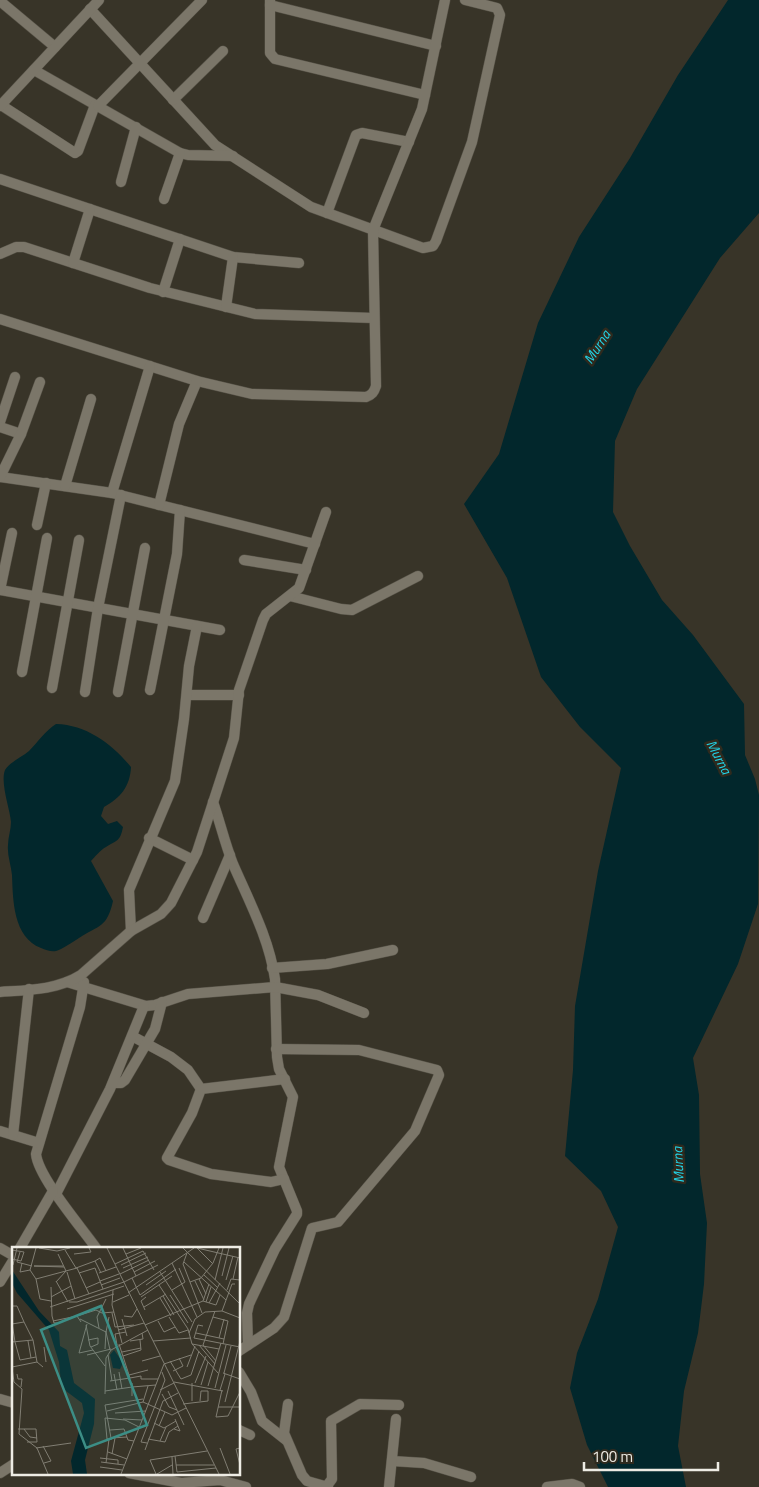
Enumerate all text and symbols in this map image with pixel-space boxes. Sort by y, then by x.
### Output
water label: Murna [578,325,616,368]
water label: Murna [702,736,738,779]
water label: Murna [666,1145,689,1184]
inset map [12,1247,240,1474]
scale bar [584,1440,718,1472]
text: 100 m [592,1445,633,1468]

